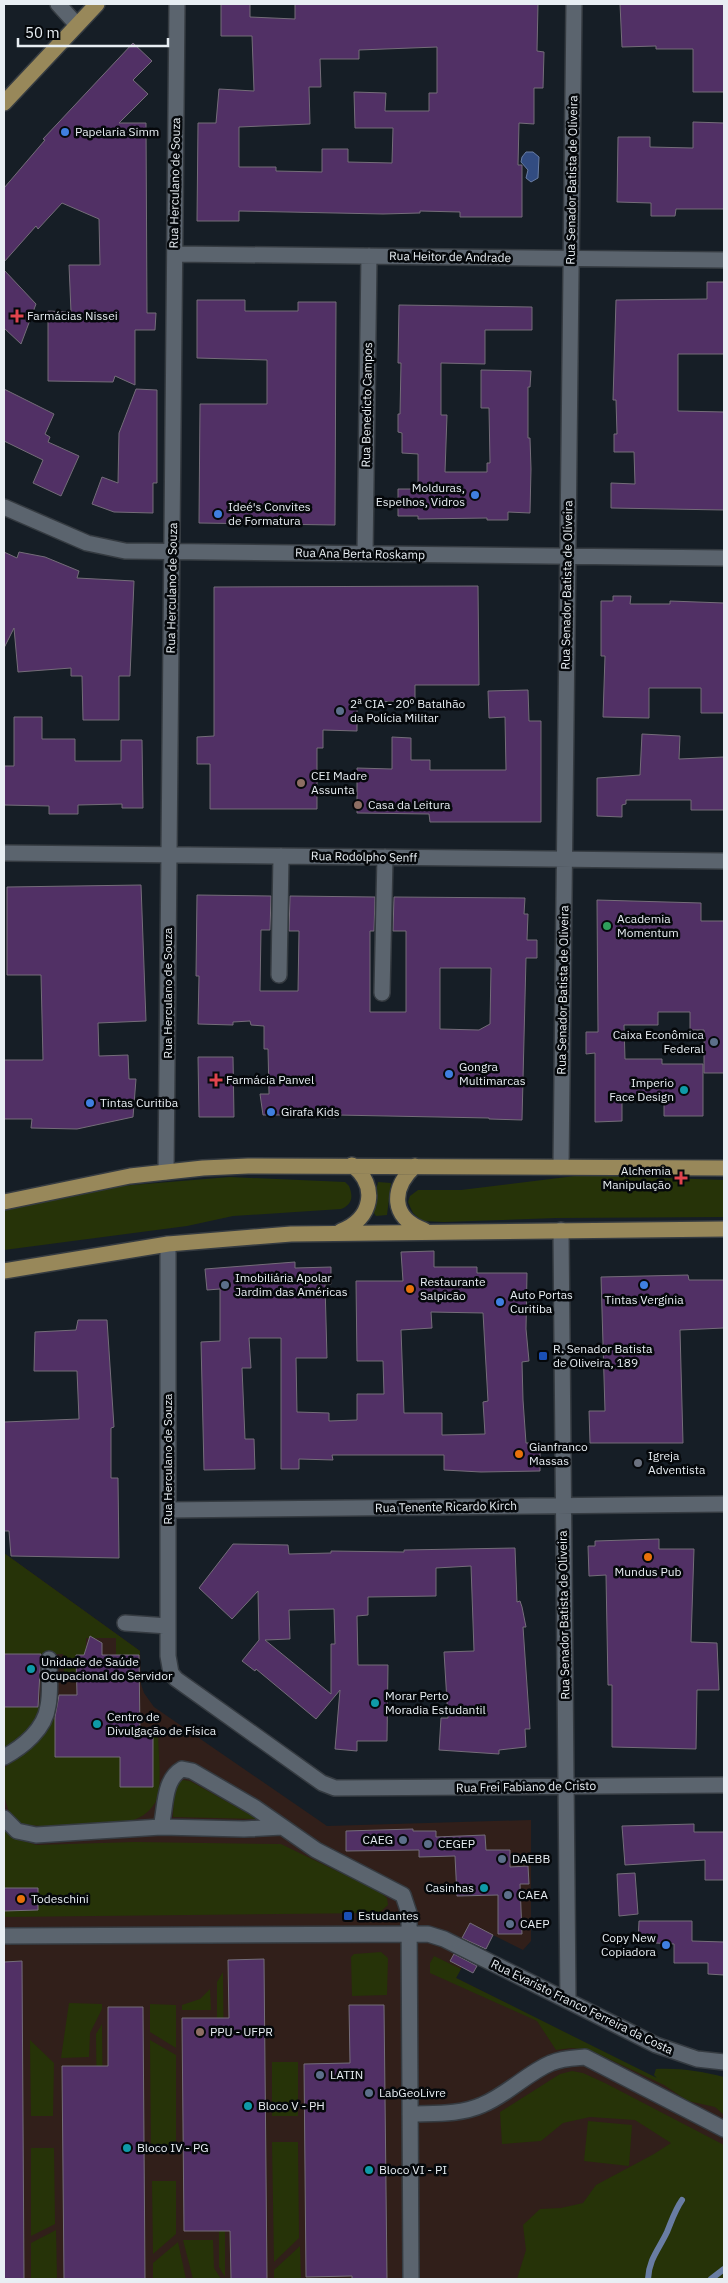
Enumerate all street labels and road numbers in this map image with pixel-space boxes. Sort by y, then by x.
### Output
street label: Rua Senador Batista de Oliveira [563,95,580,265]
street label: Rua Herculano de Souza [166,117,183,249]
street label: Rua Heitor de Andrade [389,248,512,265]
street label: Rua Benedicto Campos [358,342,375,468]
street label: Rua Senador Batista de Oliveira [558,500,575,670]
street label: Rua Herculano de Souza [163,522,180,654]
street label: Rua Ana Berta Roskamp [295,545,425,562]
street label: Rua Rodolpho Senff [311,848,417,865]
street label: Rua Senador Batista de Oliveira [554,905,571,1075]
street label: Rua Herculano de Souza [160,927,175,1058]
street label: Rua Herculano de Souza [160,1393,175,1524]
street label: Rua Tenente Ricardo Kirch [375,1498,517,1515]
street label: Rua Senador Batista de Oliveira [555,1530,572,1700]
street label: Rua Frei Fabiano de Cristo [456,1778,596,1795]
street label: Rua Evaristo Franco Ferreira da Costa [489,1956,676,2058]

